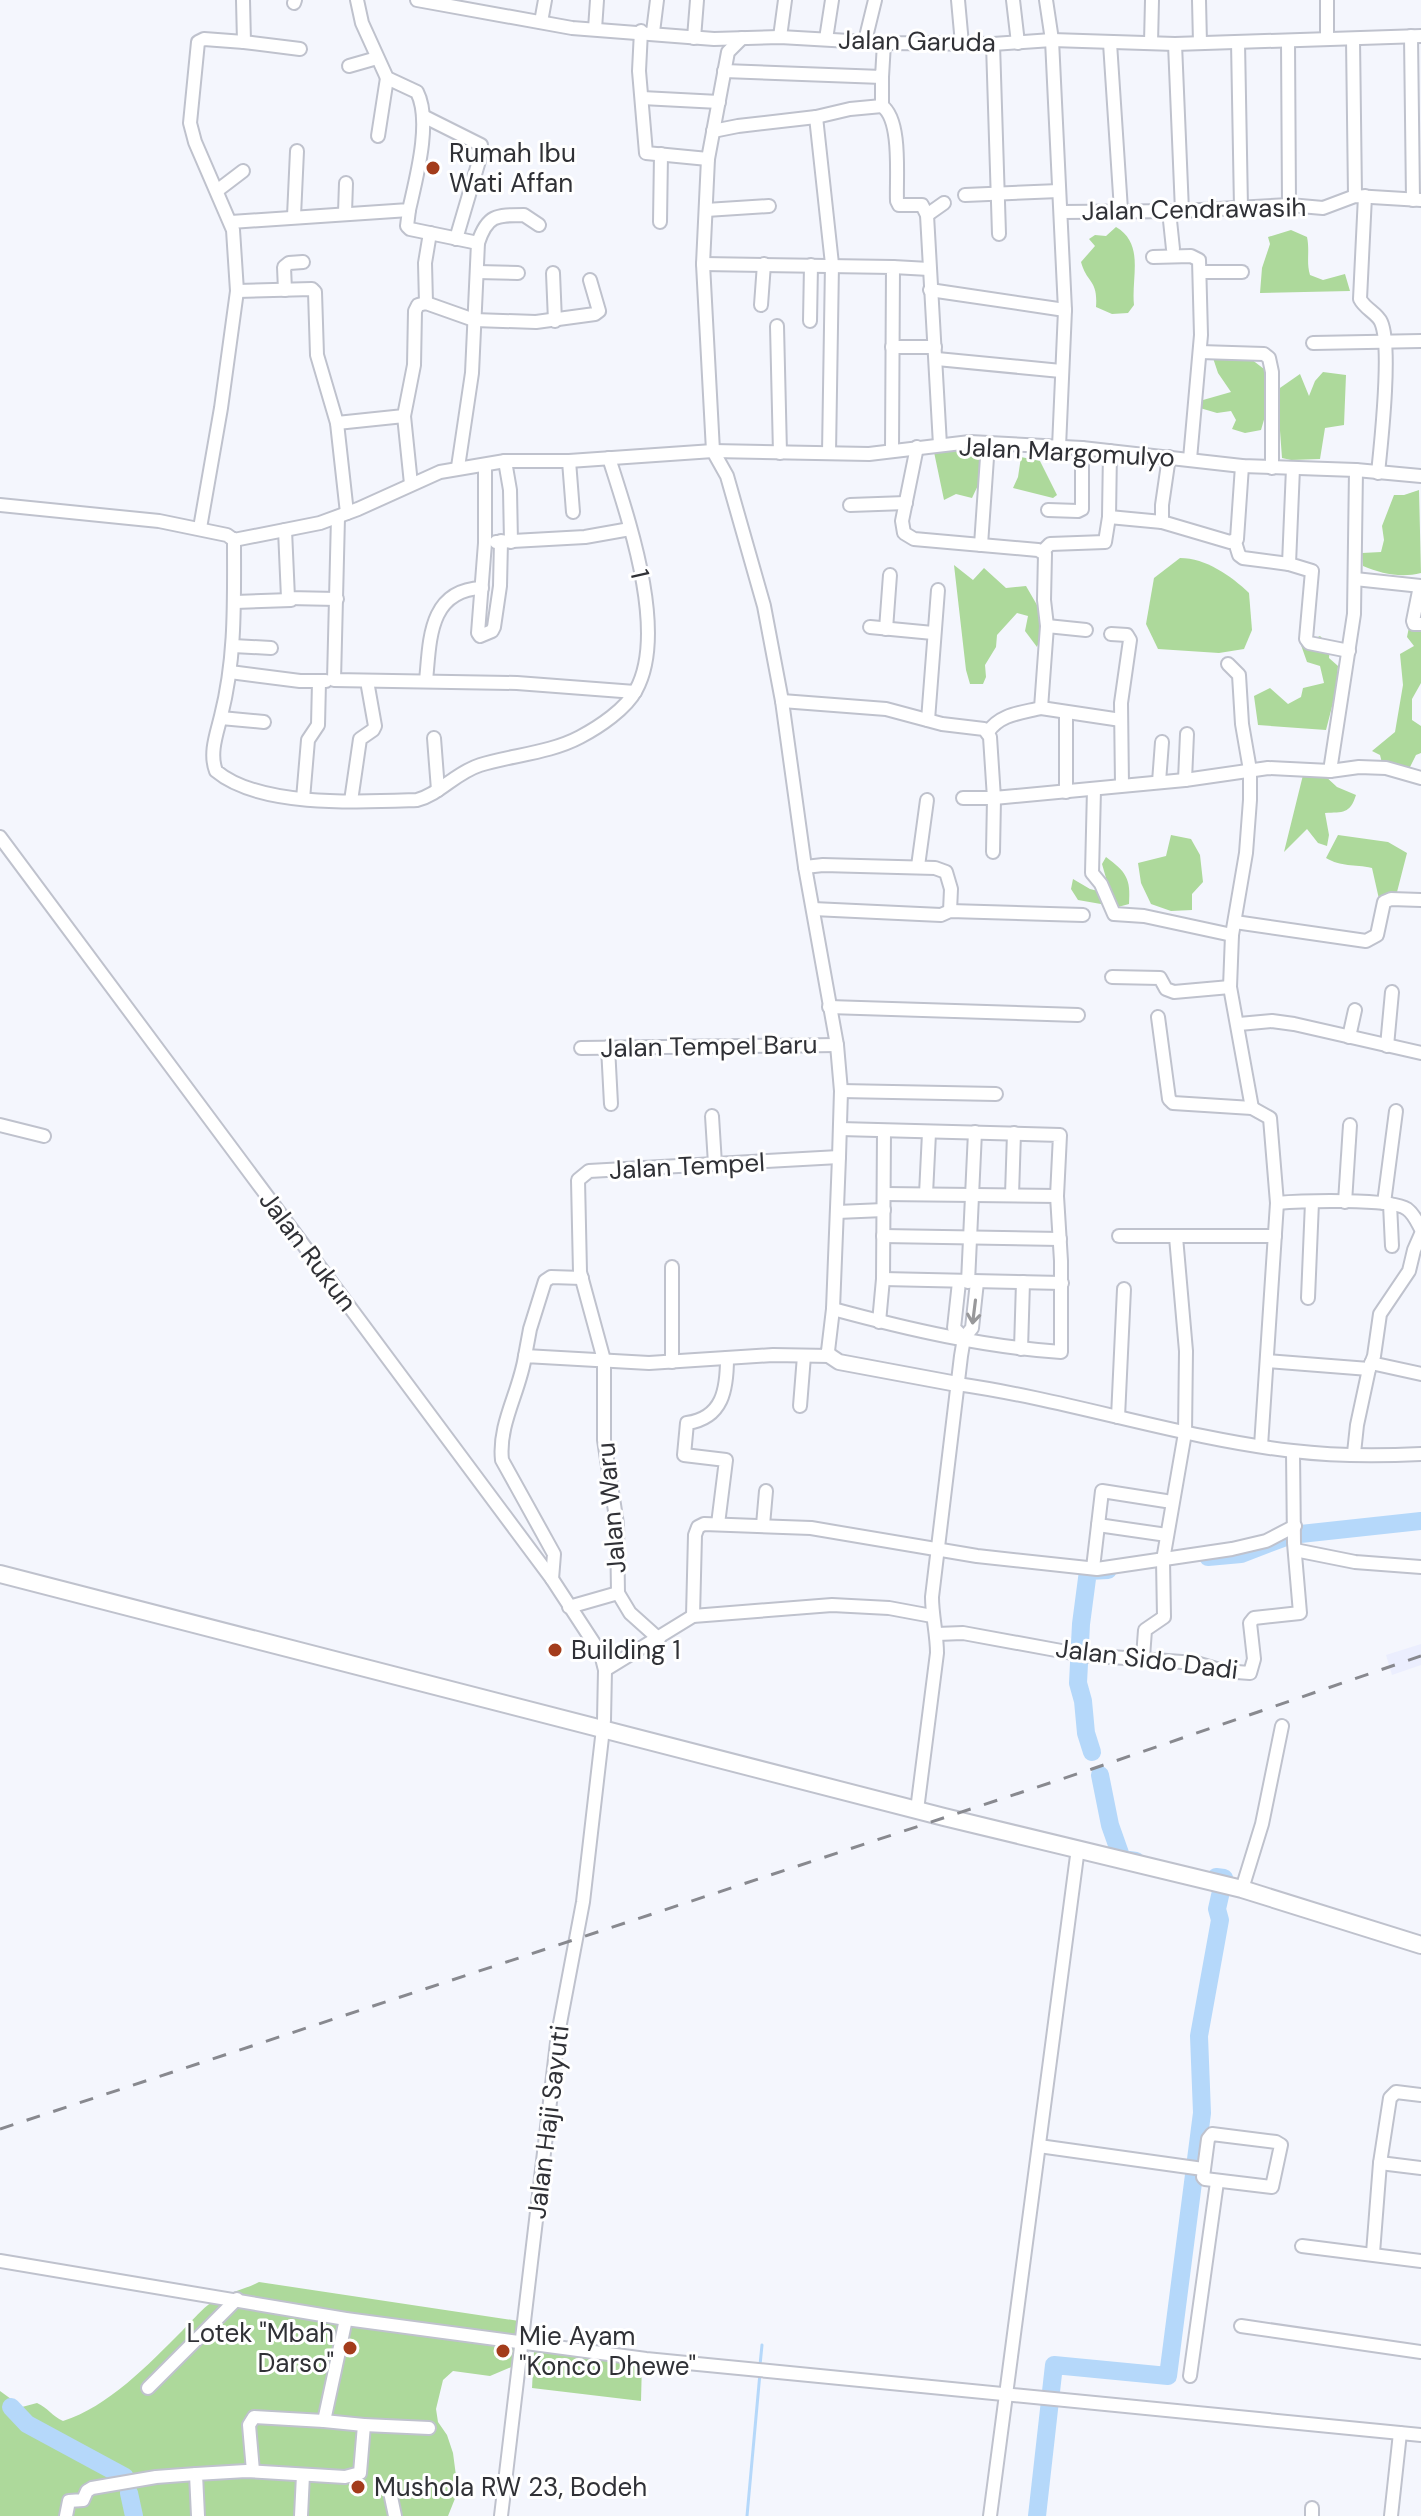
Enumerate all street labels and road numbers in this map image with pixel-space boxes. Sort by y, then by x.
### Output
street label: Jalan Garuda [838,23,996,59]
street label: Jalan Cendrawasih [1081,190,1307,228]
street label: Jalan Margomulyo [958,429,1176,475]
street label: 1 [623,566,657,582]
street label: Jalan Tempel Baru [600,1027,818,1065]
street label: Jalan Tempel [608,1145,766,1187]
street label: Jalan Rukun [252,1184,364,1318]
street label: Jalan Waru [588,1441,634,1575]
street label: Jalan Sido Dadi [1054,1631,1240,1687]
street label: Jalan Haji Sayuti [519,2023,577,2221]

